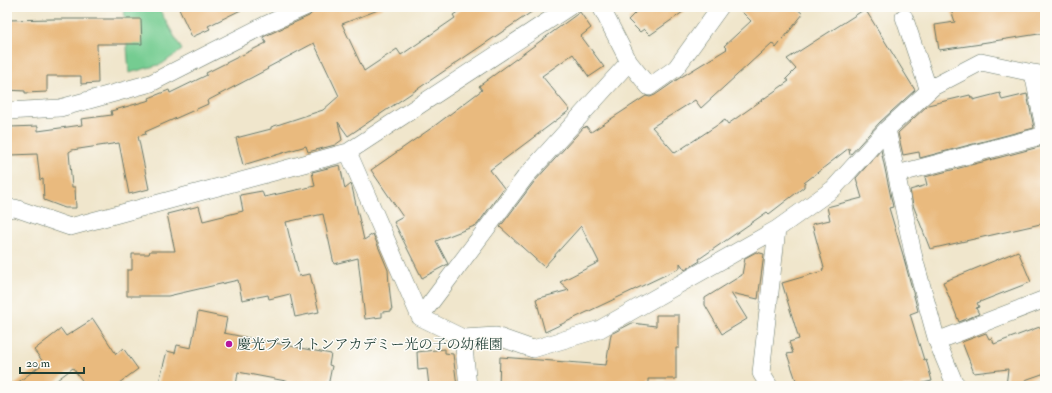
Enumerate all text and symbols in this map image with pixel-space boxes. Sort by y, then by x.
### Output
place label: 慶光ブライトンアカデミー光の子の幼稚園 [237,336,502,353]
marker: 慶光ブライトンアカデミー光の子の幼稚園 [224,339,234,349]
scale bar [20,349,84,375]
text: 20 m [26,356,51,371]

